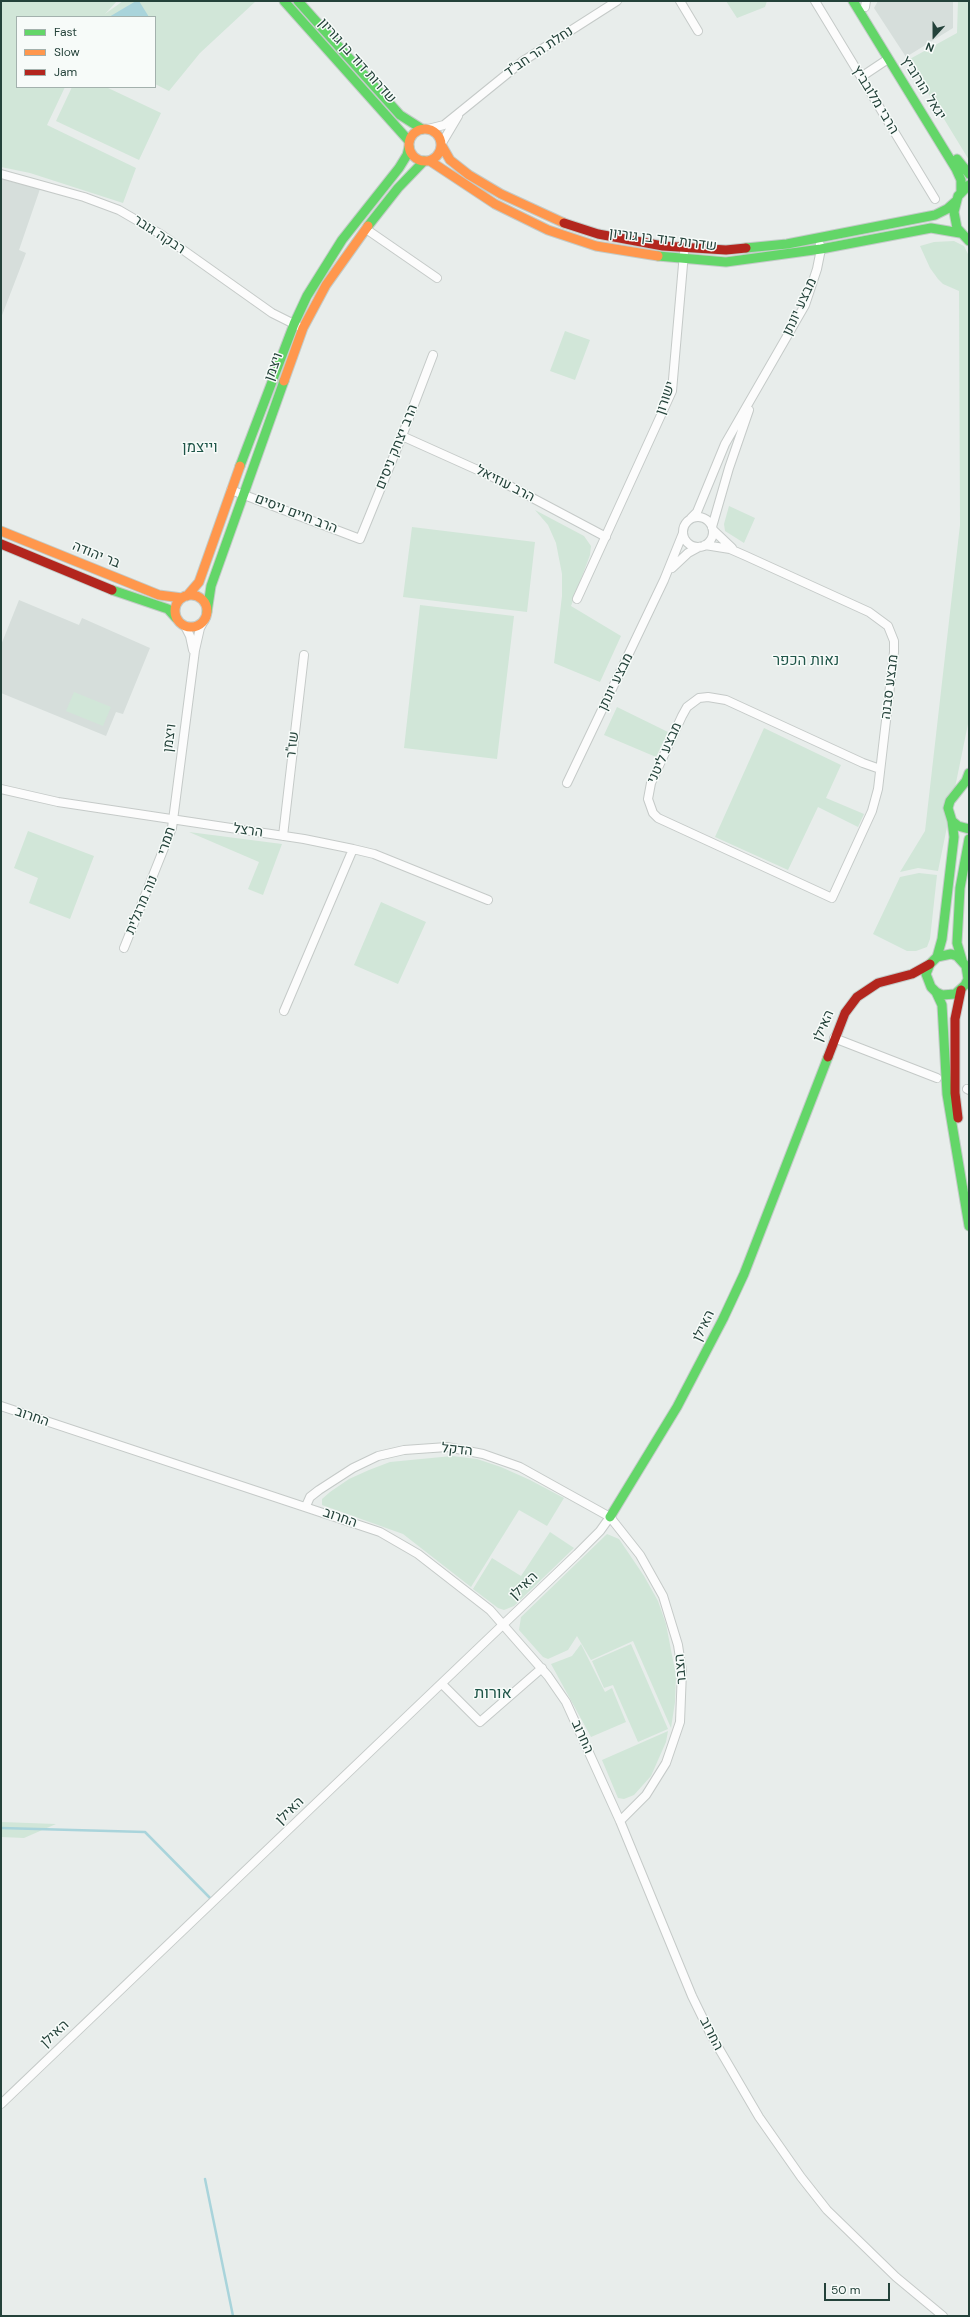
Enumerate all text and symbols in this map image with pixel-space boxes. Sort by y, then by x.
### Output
street label: שדרות דוד בן גוריון [315,15,399,107]
legend [16,16,156,88]
north arrow [914,16,954,56]
street label: נחלת הר חב"ד [501,23,577,81]
text: Fast [54,24,77,40]
text: N [923,39,936,55]
text: Slow [54,44,80,60]
street label: יגאל הורוביץ [897,53,949,123]
street label: הרבי מלובביץ [848,63,902,137]
text: Jam [54,64,77,80]
street label: רבקה גובר [130,212,188,258]
street label: שדרות דוד בן גוריון [608,225,718,255]
street label: מבצע יונתן [779,275,821,339]
street label: ויצמן [261,351,287,383]
street label: ישורון [652,379,680,417]
street label: הרב יצחק ניסים [372,402,422,492]
district label: וייצמן [182,439,218,457]
street label: הרב עוזיאל [473,462,537,506]
street label: הרב חיים ניסים [252,491,340,537]
street label: בר יהודה [70,538,122,572]
street label: מבצע יונתן [595,650,637,714]
district label: נאות הכפר [773,652,839,670]
street label: מבצע סבנה [878,654,902,720]
street label: מבצע ליטני [644,720,686,786]
street label: ויצמן [160,723,180,753]
street label: שז"ר [283,731,303,759]
street label: הרצל [232,821,264,841]
street label: תמרי [155,825,179,857]
street label: נוה מרגלית [122,873,162,937]
street label: האילן [810,1008,838,1044]
street label: האילן [689,1308,719,1344]
street label: החרוב [13,1403,51,1431]
street label: הדקל [440,1440,474,1460]
street label: החרוב [321,1504,359,1532]
street label: האילן [506,1569,542,1603]
street label: הצבר [671,1653,691,1685]
district label: אורות [474,1684,512,1704]
street label: החרוב [567,1718,597,1756]
street label: האילן [272,1794,308,1828]
street label: החרוב [696,2015,726,2053]
street label: האילן [37,2017,73,2051]
scale bar [826,2275,892,2301]
text: 50 m [831,2282,860,2298]

